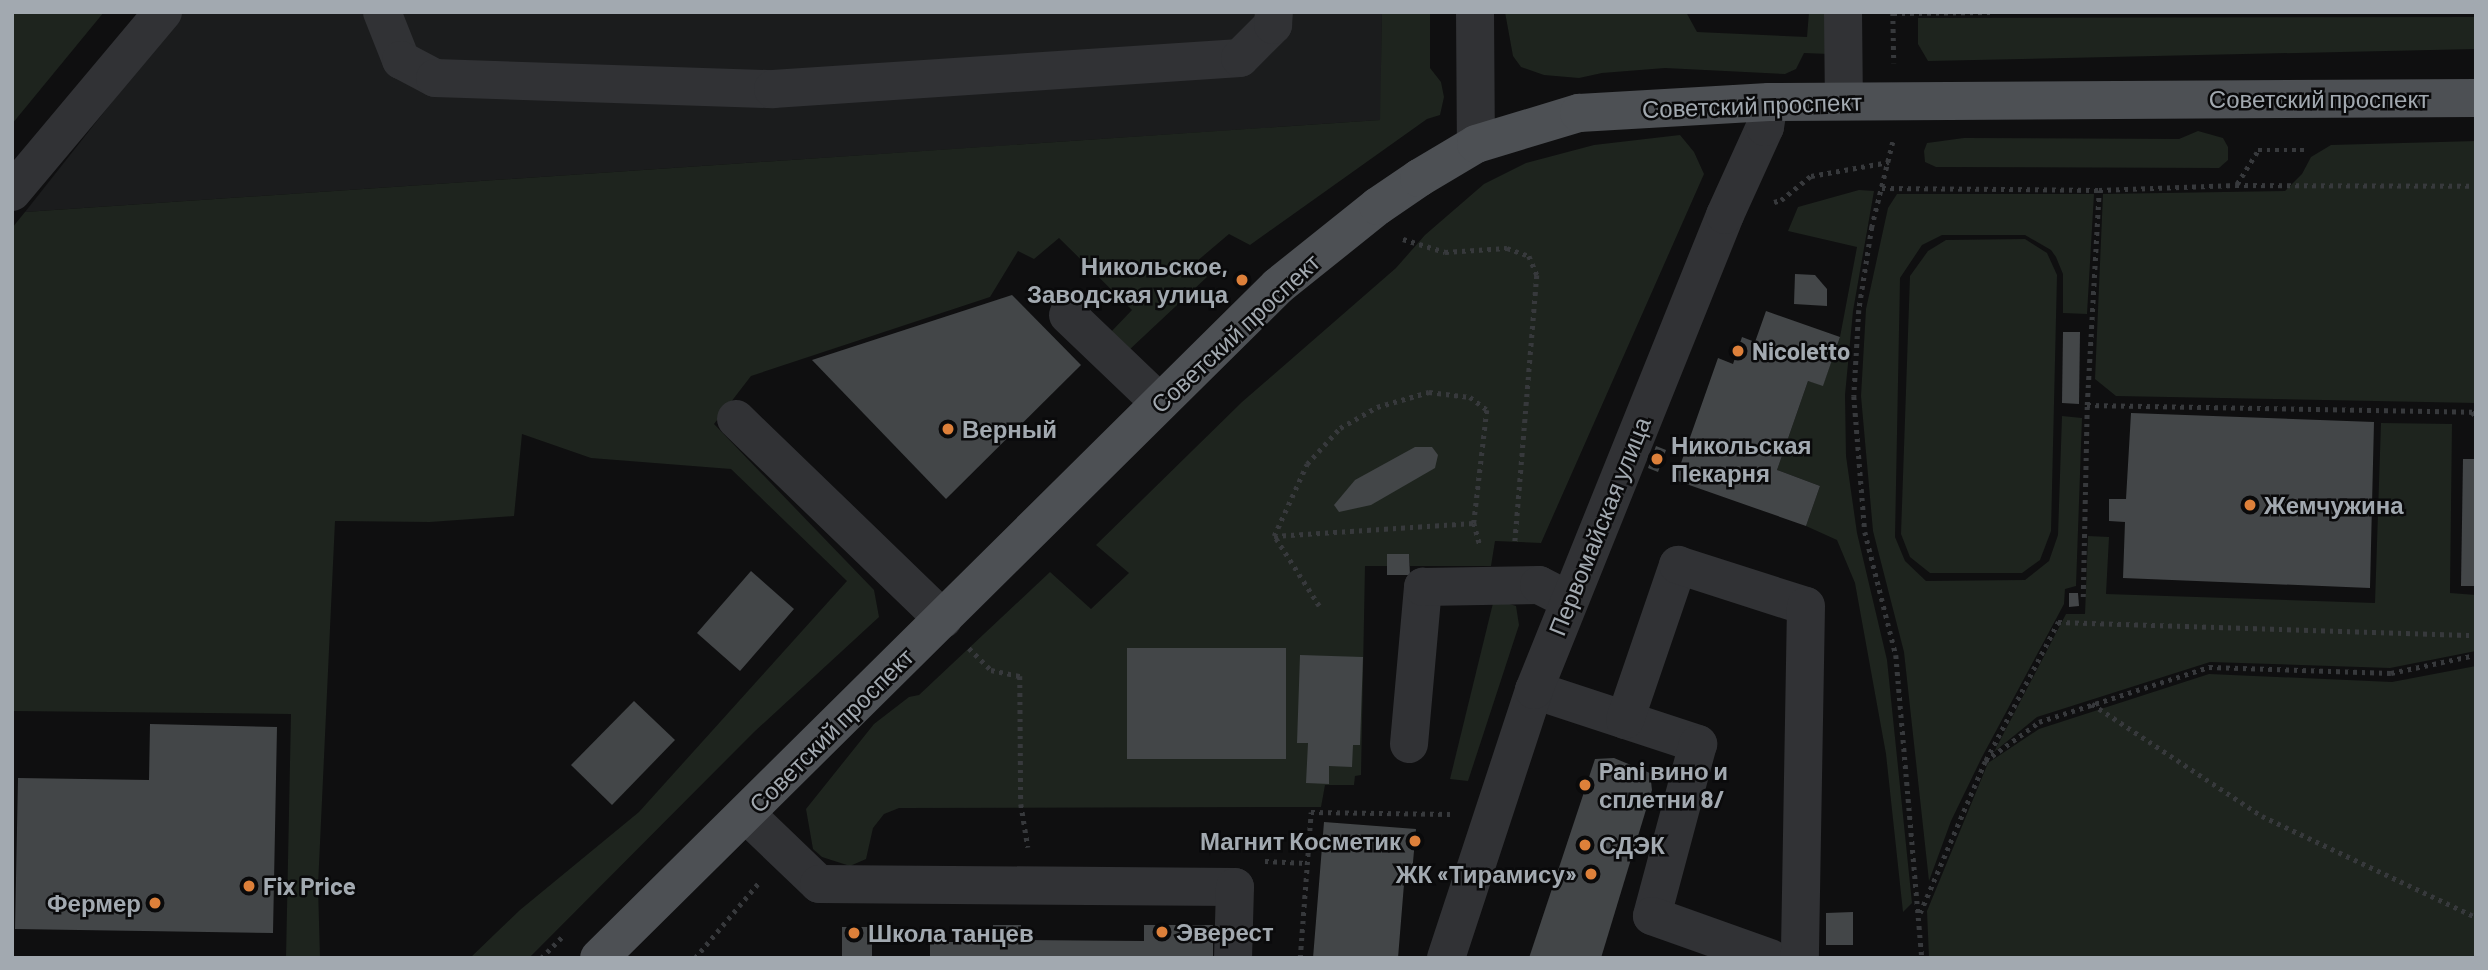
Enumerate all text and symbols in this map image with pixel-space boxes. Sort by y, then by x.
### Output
street label: Советский проспект [2209,85,2429,113]
street label: Советский проспект [1641,87,1863,123]
street label: Советский проспект [1145,247,1325,419]
place label: Никольское, Заводская улица [1027,252,1228,308]
marker: Никольское, Заводская улица [1234,272,1250,288]
place label: Nicoletto [1752,337,1850,365]
marker: Nicoletto [1730,343,1746,359]
street label: Первомайская улица [1542,413,1656,639]
place label: Верный [962,415,1057,443]
marker: Верный [940,421,956,437]
place label: Никольская Пекарня [1671,431,1812,487]
marker: Никольская Пекарня [1649,451,1665,467]
place label: Жемчужина [2264,491,2404,519]
marker: Жемчужина [2242,497,2258,513]
street label: Советский проспект [743,642,919,818]
place label: Pani вино и сплетни 8/ [1599,757,1728,813]
marker: Pani вино и сплетни 8/ [1577,777,1593,793]
place label: Магнит Косметик [1200,827,1401,855]
place label: СДЭК [1599,831,1665,859]
marker: Магнит Косметик [1407,833,1423,849]
marker: СДЭК [1577,837,1593,853]
place label: ЖК «Тирамису» [1396,860,1577,888]
marker: ЖК «Тирамису» [1583,866,1599,882]
place label: Fix Price [263,872,356,900]
marker: Fix Price [241,878,257,894]
place label: Фермер [47,889,141,917]
marker: Фермер [147,895,163,911]
place label: Эверест [1176,918,1274,946]
place label: Школа танцев [868,919,1034,947]
marker: Эверест [1154,924,1170,940]
marker: Школа танцев [846,925,862,941]

